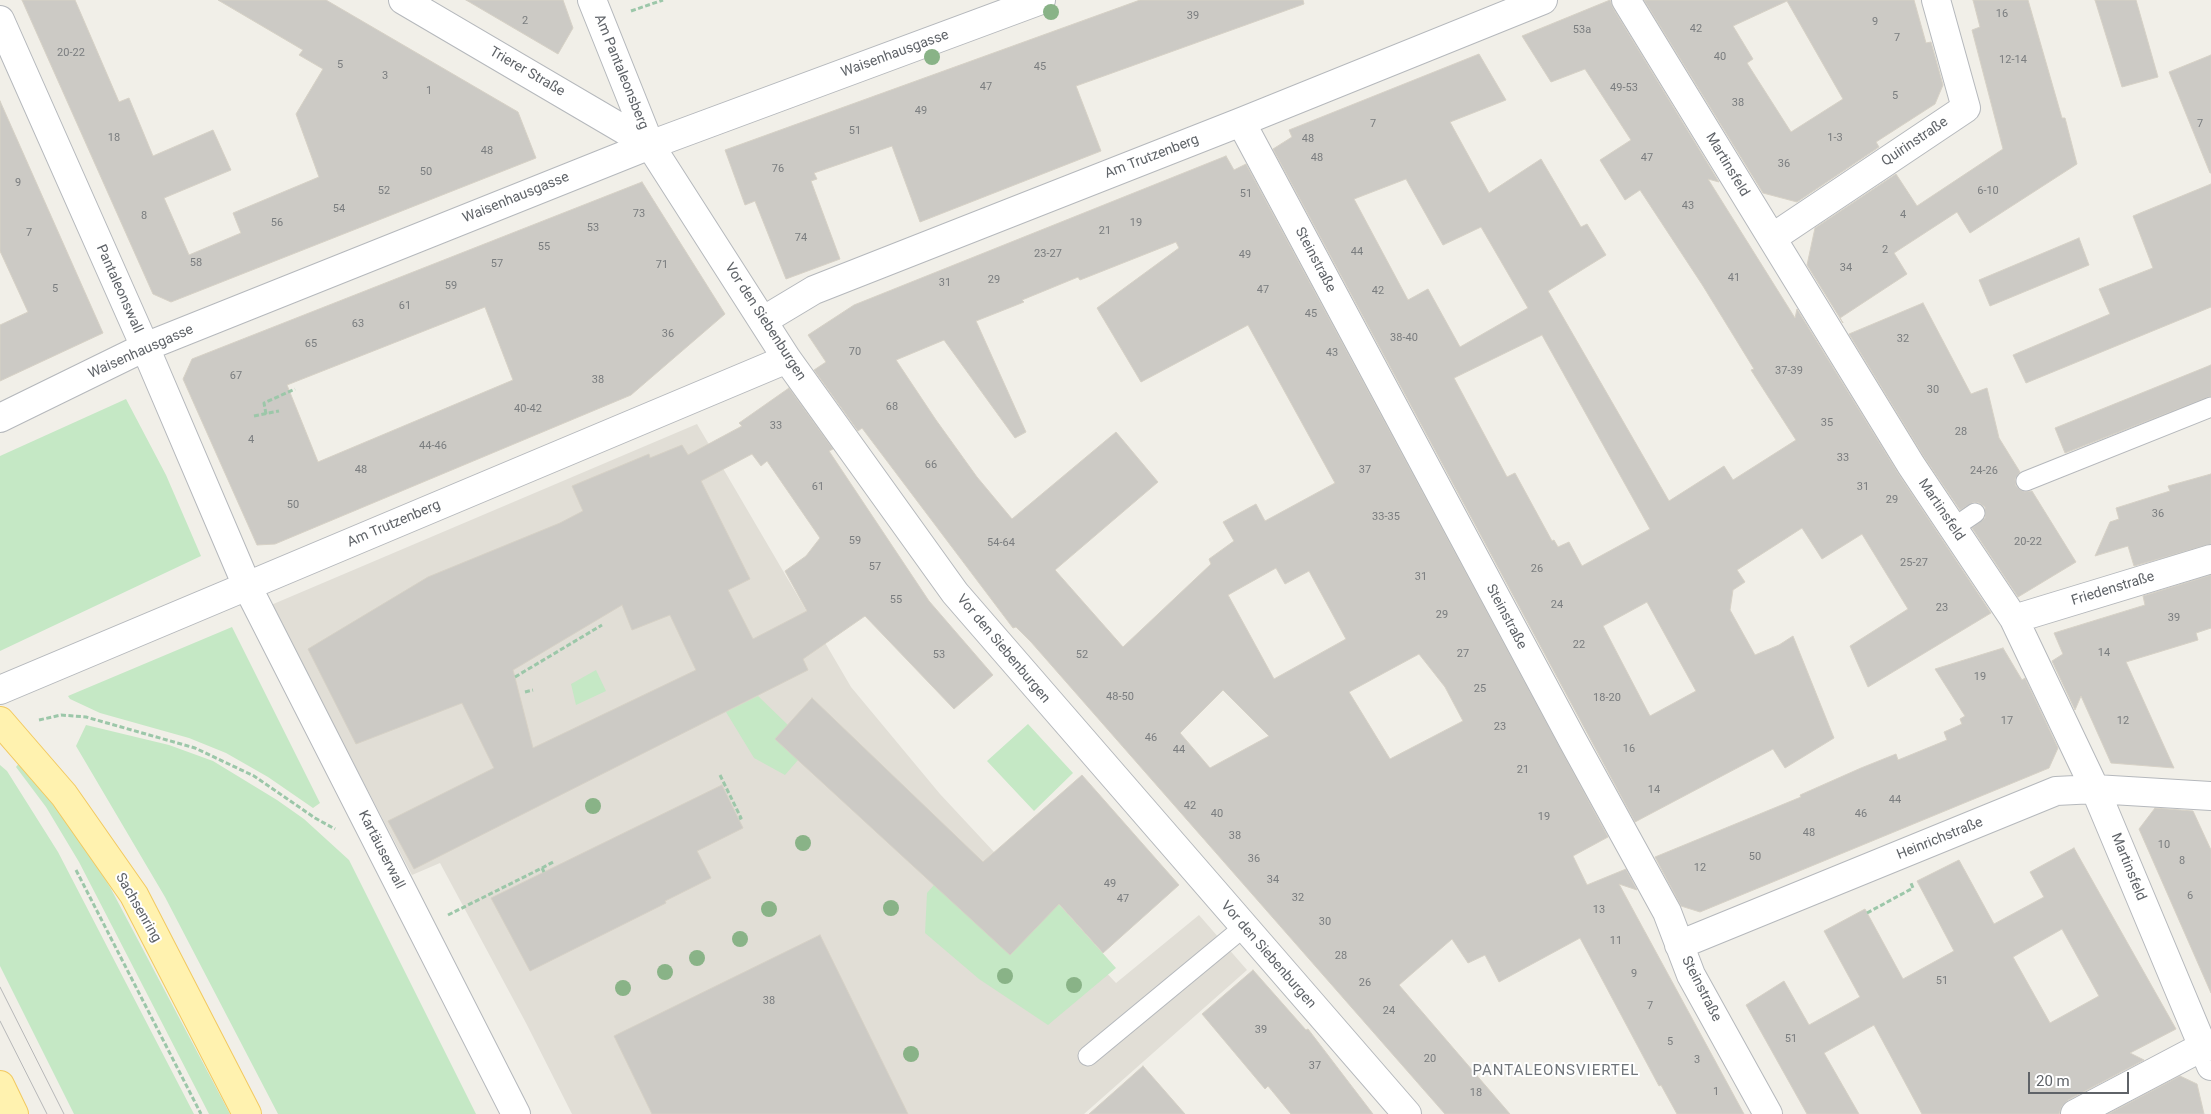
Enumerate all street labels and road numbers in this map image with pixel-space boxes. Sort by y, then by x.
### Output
street label: Am Pantaleonsberg [590,12,652,132]
street label: Waisenhausgasse [839,27,951,81]
street label: Trierer Straße [486,44,568,100]
street label: Quirinstraße [1879,114,1951,170]
street label: Martinsfeld [1701,130,1753,200]
street label: Am Trutzenberg [1103,131,1201,183]
street label: Waisenhausgasse [460,169,572,227]
street label: Steinstraße [1291,225,1339,295]
street label: Pantaleonswall [92,242,146,336]
street label: Vor den Siebenburgen [721,260,809,384]
street label: Waisenhausgasse [86,321,196,383]
street label: Martinsfeld [1914,476,1968,544]
street label: Am Trutzenberg [345,497,443,551]
street label: Friedenstraße [2070,568,2156,610]
street label: Steinstraße [1482,582,1530,652]
street label: Vor den Siebenburgen [953,591,1053,707]
street label: Kartäuserwall [354,808,408,892]
street label: Heinrichstraße [1894,814,1986,864]
street label: Martinsfeld [2107,831,2149,903]
street label: Sachsenring [111,870,165,946]
street label: Vor den Siebenburgen [1217,898,1319,1012]
street label: Steinstraße [1677,954,1725,1024]

